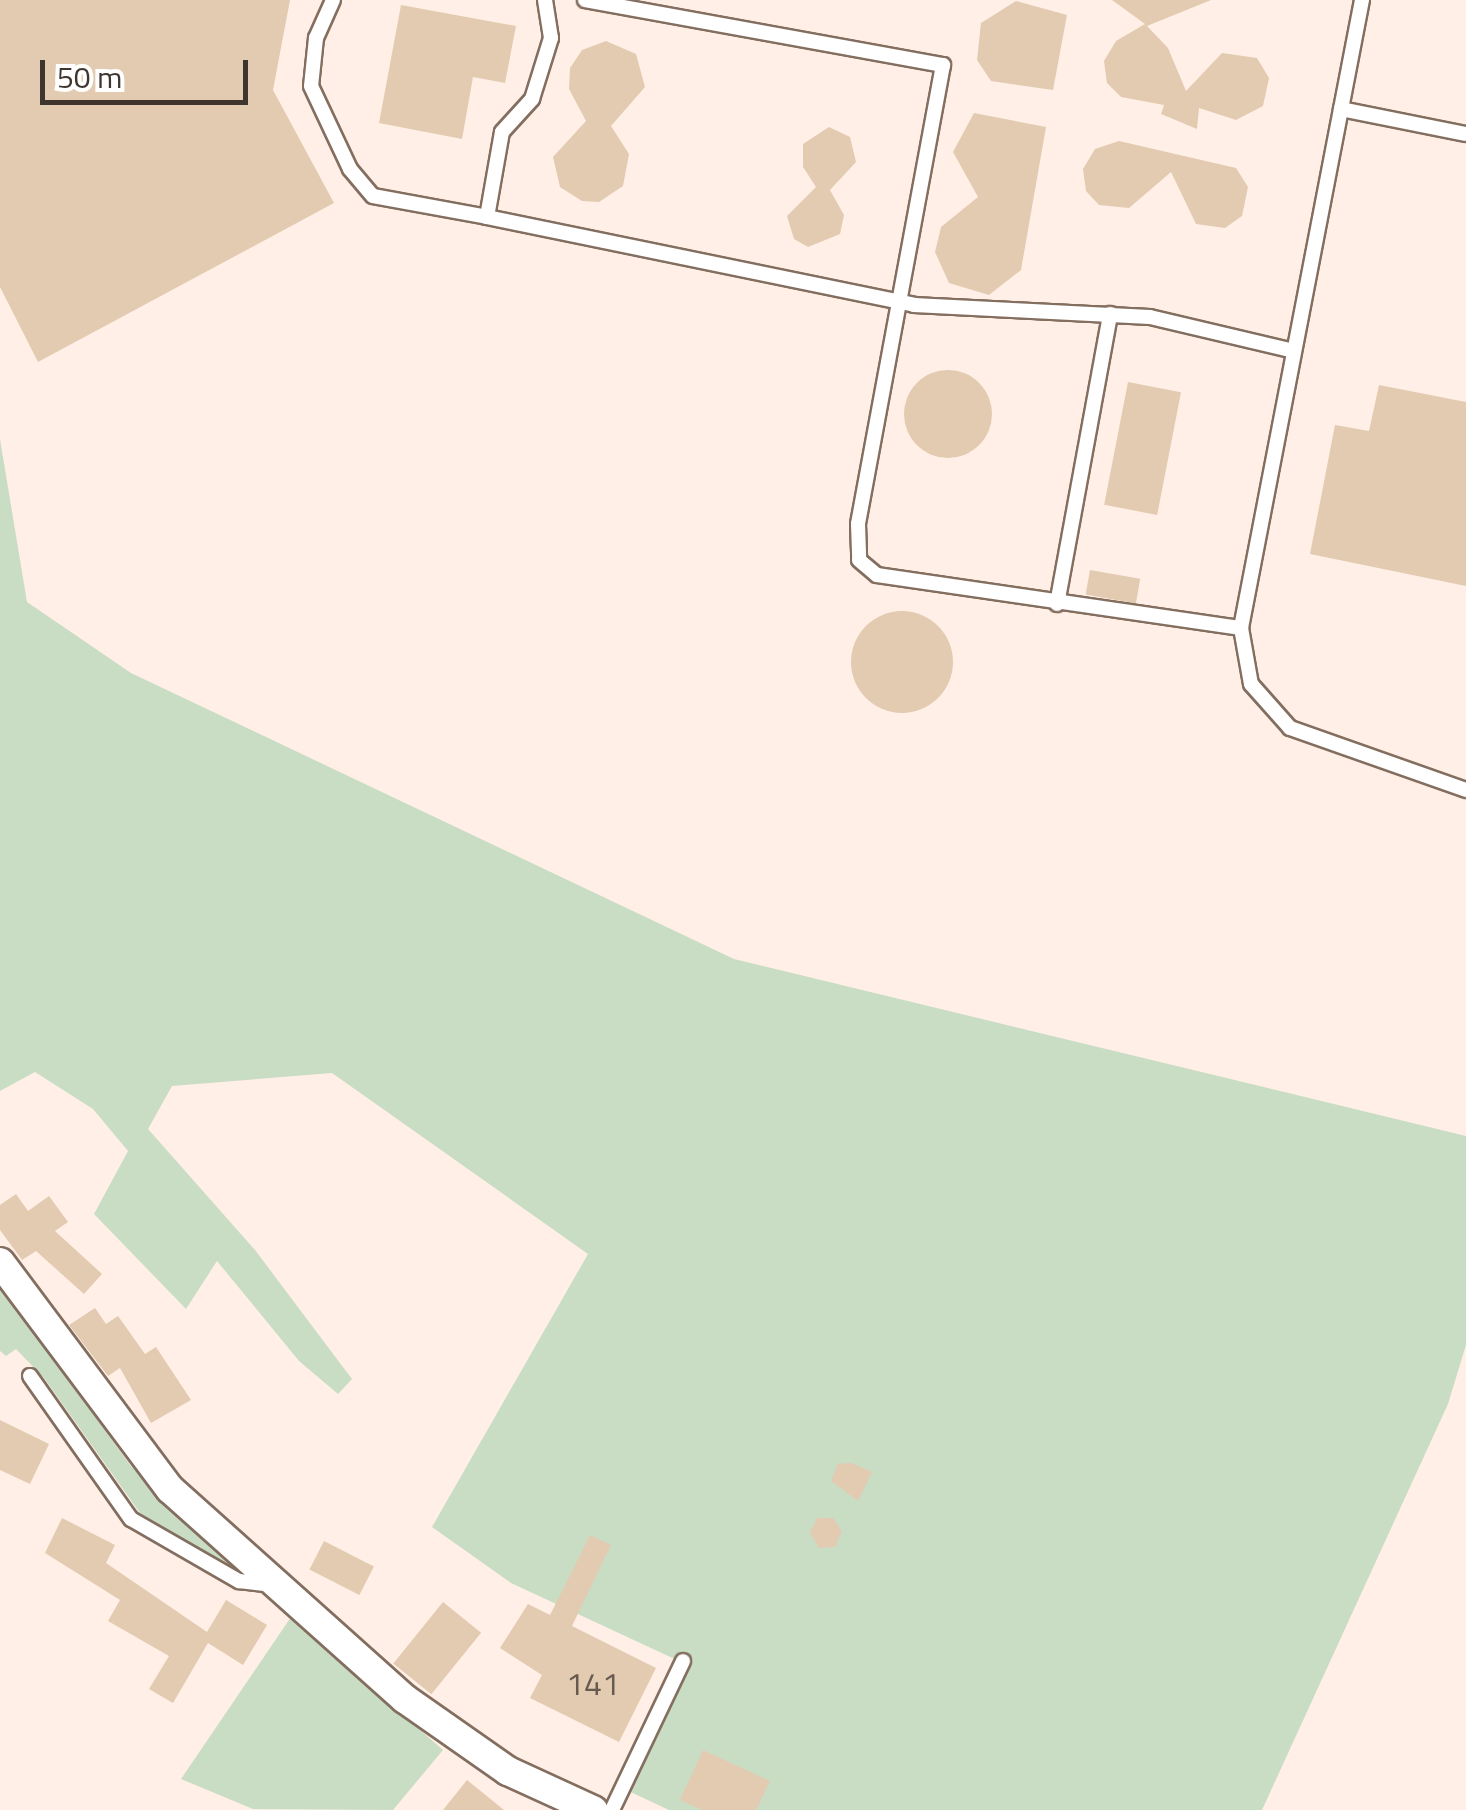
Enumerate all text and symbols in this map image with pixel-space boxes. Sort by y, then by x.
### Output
scale bar [45,40,252,102]
text: 50 m [57,54,122,100]
house number: 141 [566,1664,620,1702]

